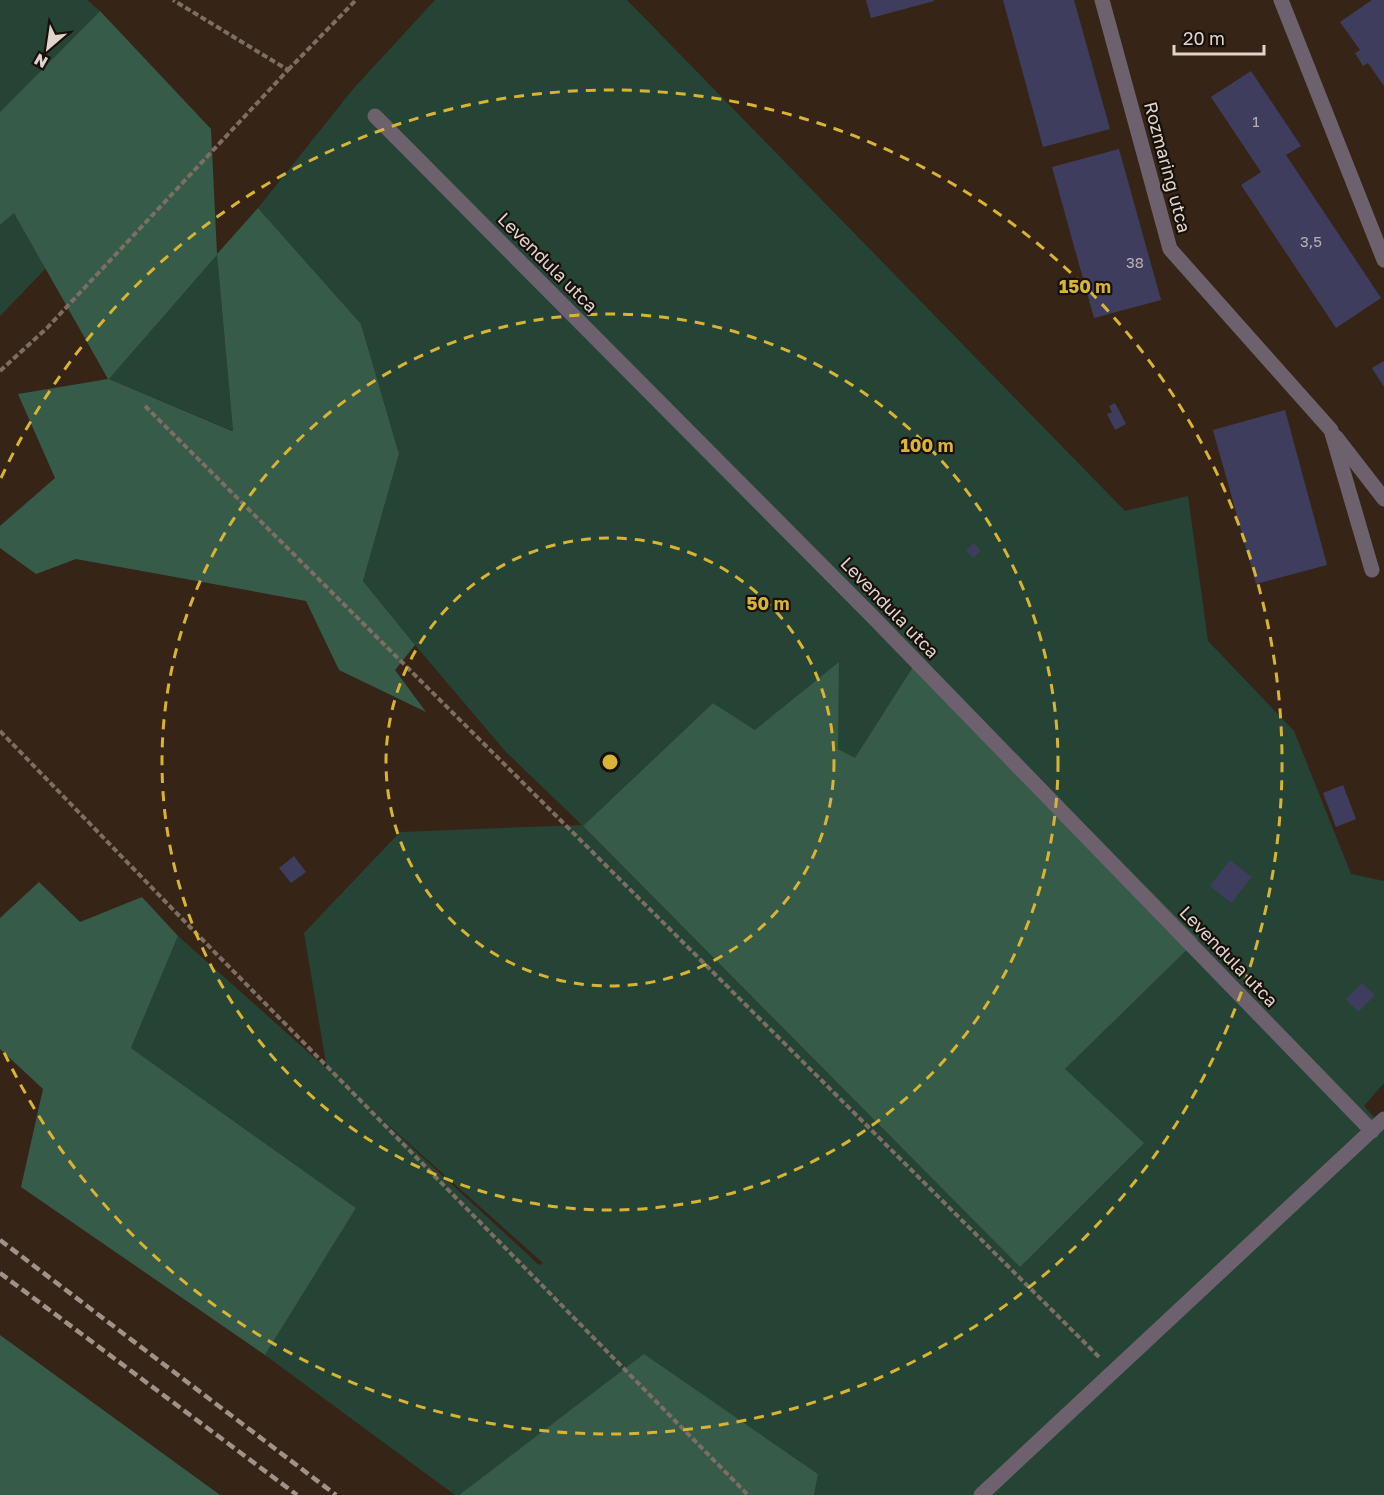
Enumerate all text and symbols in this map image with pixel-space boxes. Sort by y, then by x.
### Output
north arrow [18,18,78,78]
scale bar [1174,18,1264,56]
text: 20 m [1183,27,1225,49]
text: N [31,49,51,73]
street label: Rozmaring utca [1140,99,1196,235]
house number: 1 [1252,112,1260,130]
street label: Levendula utca [494,208,602,316]
house number: 3,5 [1300,232,1322,250]
house number: 38 [1126,253,1144,271]
text: 150 m [1059,275,1111,297]
text: 100 m [901,434,953,456]
street label: Levendula utca [836,552,944,662]
text: 50 m [747,592,789,614]
centre of rings [600,752,620,772]
street label: Levendula utca [1175,901,1283,1011]

